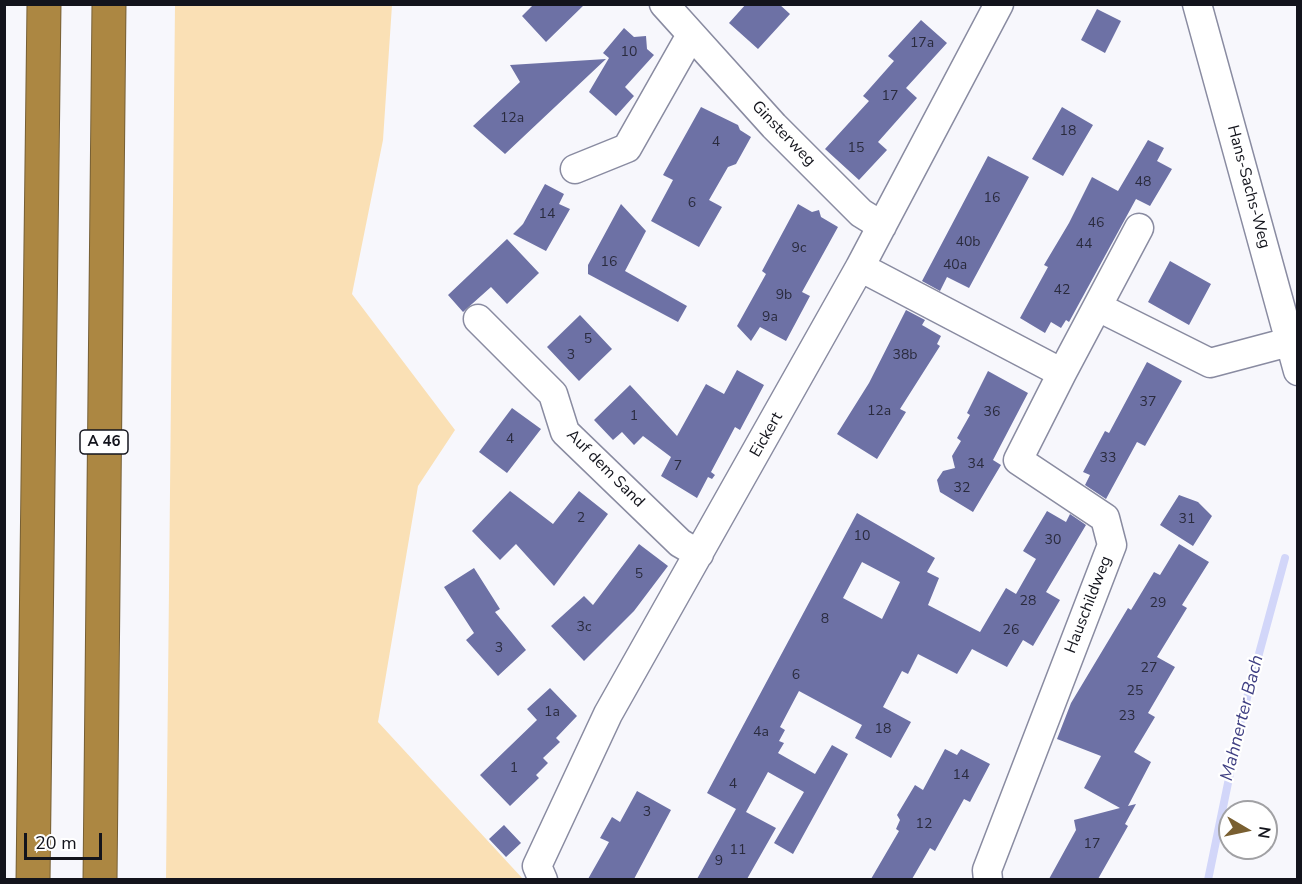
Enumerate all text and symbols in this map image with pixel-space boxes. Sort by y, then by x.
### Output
house number: 17a [910,36,934,52]
house number: 10 [621,45,637,61]
house number: 17 [882,89,898,105]
street label: Ginsterweg [747,97,819,171]
house number: 12a [500,111,524,127]
street label: Hans-Sachs-Weg [1222,123,1274,251]
house number: 18 [1060,124,1076,140]
house number: 4 [712,135,720,151]
house number: 15 [848,141,864,157]
house number: 48 [1135,175,1151,191]
house number: 16 [984,191,1000,207]
house number: 6 [688,196,696,212]
house number: 14 [539,207,555,223]
house number: 46 [1088,216,1104,232]
house number: 40b [956,235,980,251]
house number: 44 [1076,237,1092,253]
house number: 9c [792,241,806,257]
house number: 16 [601,255,617,271]
house number: 40a [943,258,967,274]
house number: 42 [1054,283,1070,299]
house number: 9b [776,288,792,304]
house number: 9a [762,310,778,326]
house number: 5 [584,332,592,348]
house number: 3 [567,348,575,364]
house number: 38b [893,348,917,364]
house number: 37 [1140,395,1156,411]
house number: 12a [867,404,891,420]
house number: 36 [984,405,1000,421]
house number: 1 [630,409,638,425]
street label: Eickert [747,409,787,461]
street label: Auf dem Sand [562,426,648,512]
road number: A 46 [80,430,128,454]
house number: 4 [506,432,514,448]
house number: 33 [1100,451,1116,467]
house number: 34 [968,457,984,473]
house number: 7 [674,459,682,475]
house number: 32 [954,481,970,497]
house number: 2 [577,511,585,527]
house number: 31 [1179,512,1195,528]
house number: 10 [854,529,870,545]
house number: 30 [1045,533,1061,549]
street label: Hauschildweg [1062,554,1116,656]
house number: 5 [635,567,643,583]
house number: 28 [1020,594,1036,610]
house number: 29 [1150,596,1166,612]
house number: 8 [821,612,829,628]
house number: 3c [577,620,591,636]
house number: 26 [1003,623,1019,639]
house number: 3 [495,641,503,657]
water label: Mahnerter Bach [1217,653,1269,783]
house number: 27 [1141,661,1157,677]
house number: 6 [792,668,800,684]
house number: 25 [1127,684,1143,700]
house number: 1a [544,705,560,721]
house number: 23 [1119,709,1135,725]
house number: 18 [875,722,891,738]
house number: 4a [753,725,769,741]
house number: 1 [510,761,518,777]
house number: 14 [953,768,969,784]
house number: 4 [729,777,737,793]
north arrow [1218,800,1278,860]
house number: 3 [643,805,651,821]
house number: 12 [916,817,932,833]
scale bar [27,821,105,859]
text: N [1252,825,1276,840]
text: 20 m [35,831,77,855]
house number: 17 [1084,837,1100,853]
house number: 11 [730,843,746,859]
house number: 9 [715,854,723,870]

